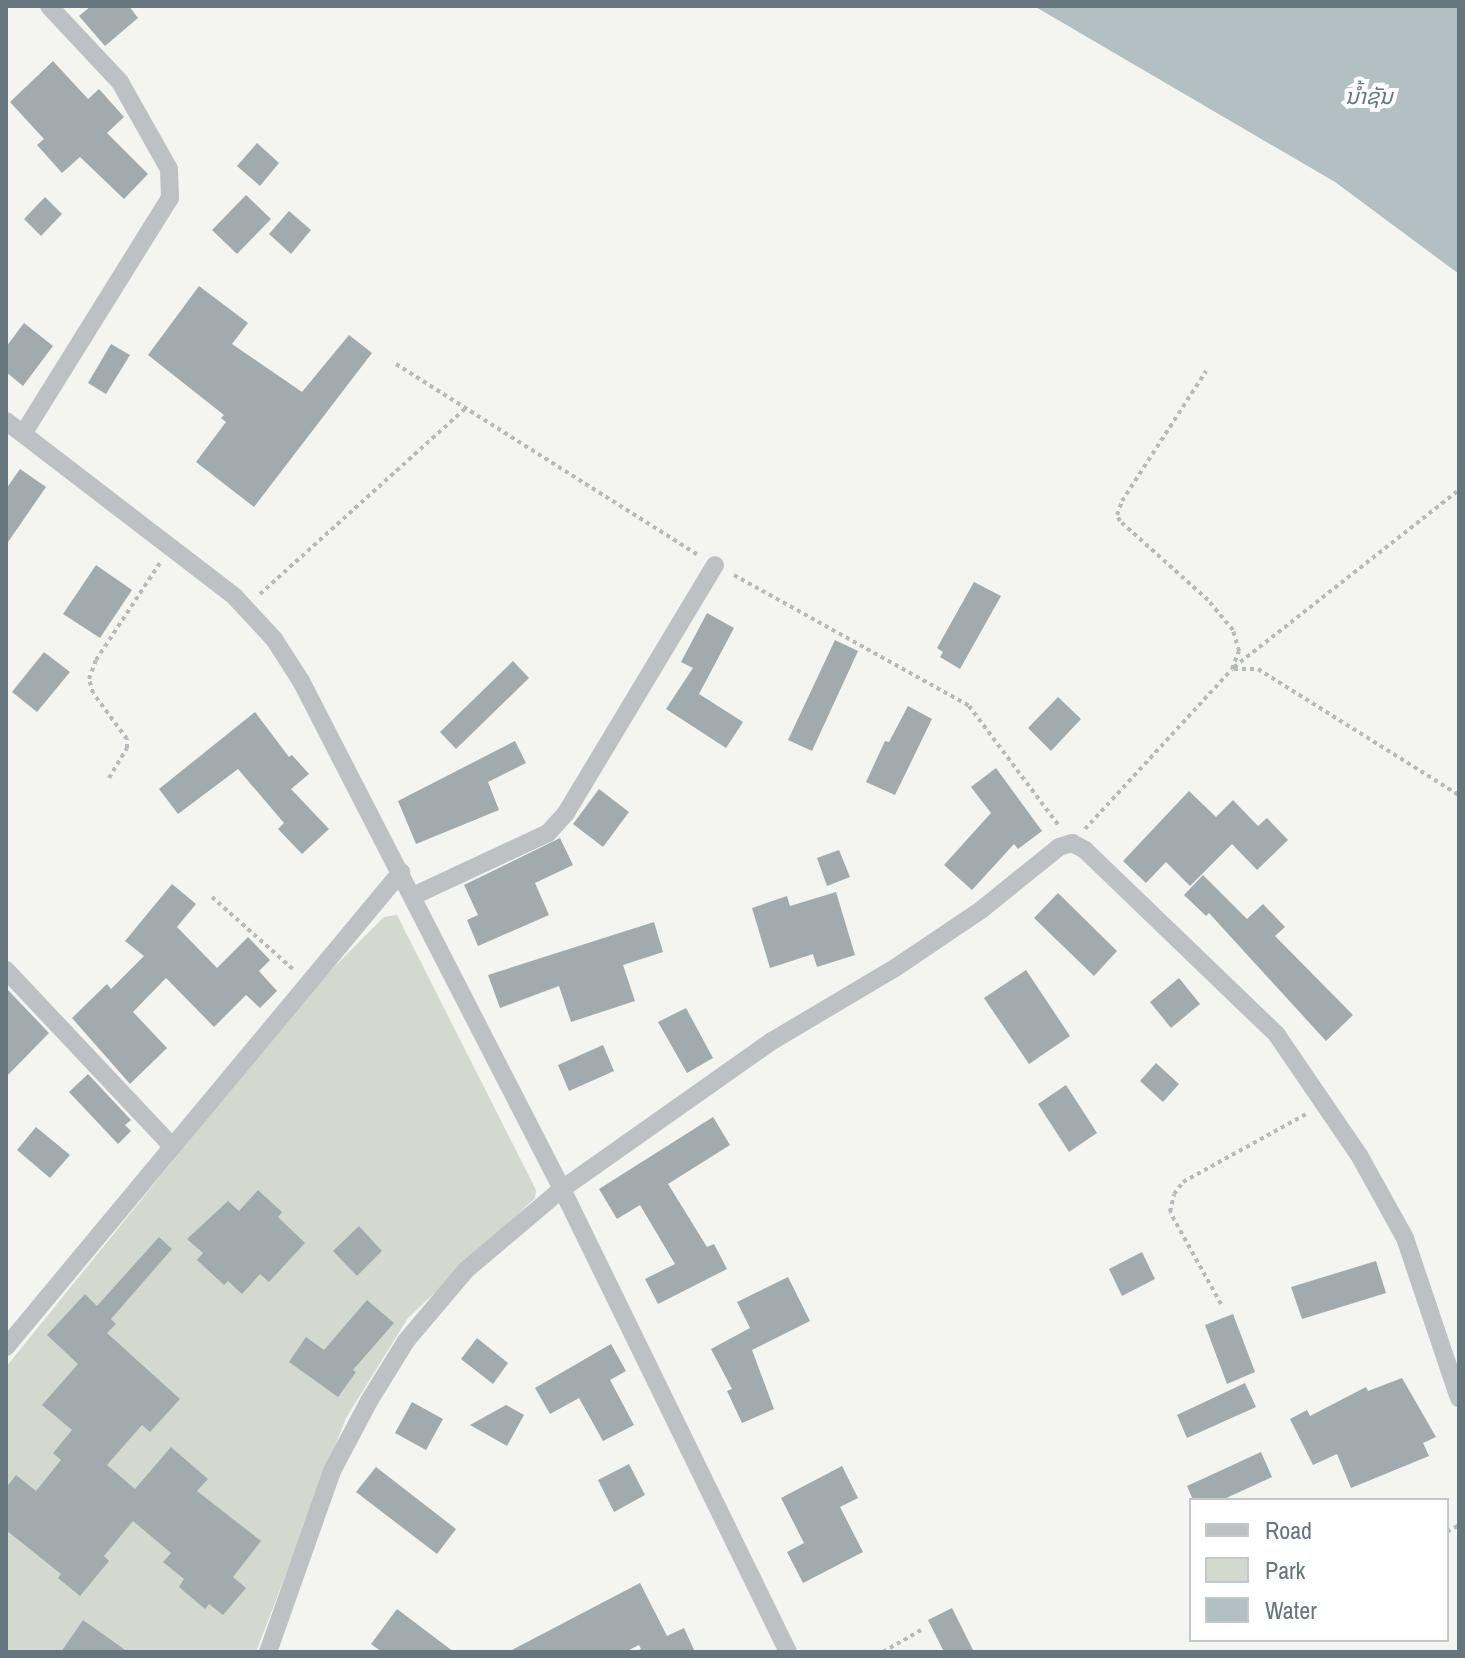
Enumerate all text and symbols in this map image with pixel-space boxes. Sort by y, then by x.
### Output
water label: ນ້ຳຊັນ [1345,84,1393,110]
legend [1189,1498,1449,1642]
text: Road [1265,1514,1312,1546]
text: Park [1265,1554,1305,1586]
text: Water [1265,1594,1317,1626]

